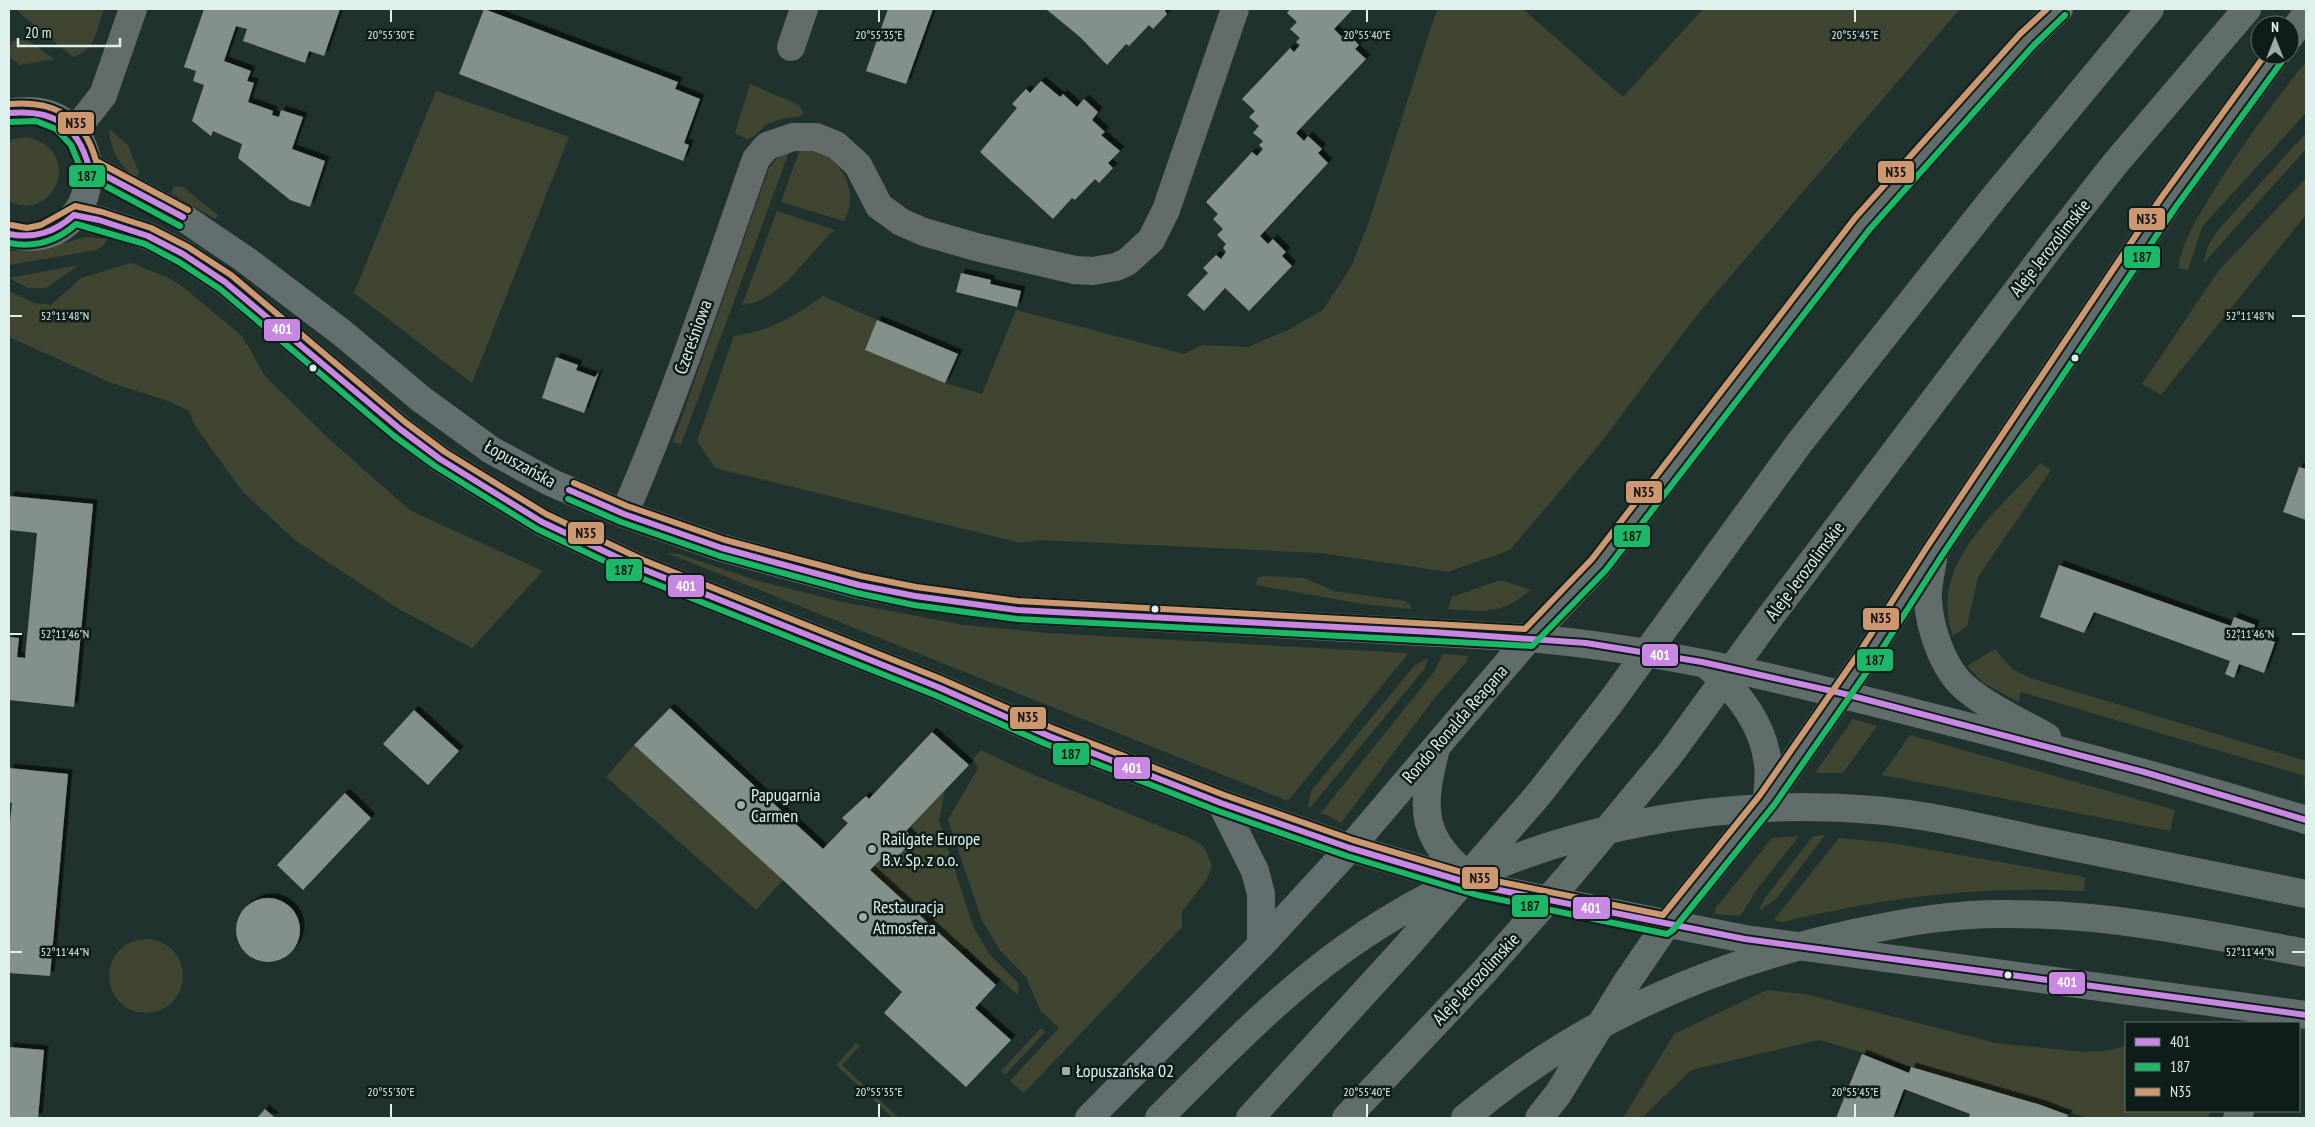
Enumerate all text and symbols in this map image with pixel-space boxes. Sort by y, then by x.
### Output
scale bar [18,15,120,47]
north arrow [2250,15,2300,65]
text: N [2271,18,2279,36]
text: 20 m [25,23,51,42]
text: 20°55'30"E [367,27,415,42]
text: 20°55'35"E [855,27,903,42]
text: 20°55'40"E [1343,27,1391,42]
text: 20°55'45"E [1831,27,1879,42]
line badge: N35 [57,111,95,135]
text: N35 [66,114,86,132]
line badge: N35 [1877,160,1915,184]
text: N35 [1886,163,1906,181]
line badge: 187 [68,164,106,188]
text: 187 [77,167,97,185]
street label: Aleje Jerozolimskie [2004,194,2095,301]
line badge: N35 [2128,207,2166,231]
text: N35 [2137,210,2157,228]
line badge: 187 [2123,245,2161,269]
text: 187 [2132,248,2152,266]
street label: Czereśniowa [668,297,717,377]
text: 52°11'48"N [41,308,89,323]
text: 52°11'48"N [2226,308,2274,323]
line badge: 401 [263,318,301,342]
text: 401 [272,320,292,338]
unlabelled marker [2070,353,2080,363]
unlabelled marker [308,363,318,373]
street label: Łopuszańska [481,435,560,493]
line badge: N35 [1625,480,1663,504]
text: N35 [1634,483,1654,501]
street label: Aleje Jerozolimskie [1760,517,1849,625]
line badge: N35 [567,521,605,545]
text: N35 [576,524,596,542]
line badge: 187 [1613,524,1651,548]
text: 187 [1622,527,1642,545]
line badge: 187 [605,558,643,582]
text: 187 [614,561,634,579]
line badge: 401 [667,574,705,598]
text: 401 [676,577,696,595]
unlabelled marker [1150,604,1160,614]
line badge: N35 [1862,607,1900,631]
text: N35 [1871,609,1891,627]
text: 52°11'46"N [41,626,89,641]
text: 52°11'46"N [2226,626,2274,641]
line badge: 401 [1641,643,1679,667]
text: 401 [1650,646,1670,664]
line badge: 187 [1856,648,1894,672]
text: 187 [1865,651,1885,669]
street label: Rondo Ronalda Reagana [1397,660,1512,788]
line badge: N35 [1009,706,1047,730]
text: N35 [1018,708,1038,726]
line badge: 187 [1052,742,1090,766]
text: 187 [1061,745,1081,763]
line badge: 401 [1113,756,1151,780]
text: 401 [1122,759,1142,777]
place label: Papugarnia Carmen [751,783,820,827]
marker: Papugarnia Carmen [735,799,747,811]
place label: Railgate Europe B.v. Sp. z o.o. [882,827,980,871]
marker: Railgate Europe B.v. Sp. z o.o. [866,843,878,855]
line badge: N35 [1461,866,1499,890]
text: N35 [1470,869,1490,887]
line badge: 187 [1511,894,1549,918]
place label: Restauracja Atmosfera [873,895,944,939]
line badge: 401 [1572,896,1611,920]
text: 187 [1520,897,1540,915]
text: 401 [1581,899,1601,917]
marker: Restauracja Atmosfera [857,911,869,923]
street label: Aleje Jerozolimskie [1427,928,1524,1030]
text: 52°11'44"N [41,944,89,959]
text: 52°11'44"N [2226,944,2274,959]
unlabelled marker [2003,970,2013,980]
line badge: 401 [2048,971,2086,995]
text: 401 [2057,973,2077,991]
legend [2125,1022,2300,1112]
text: 401 [2170,1032,2190,1051]
text: 187 [2170,1057,2190,1076]
place label: Łopuszańska 02 [1076,1059,1174,1082]
marker: Łopuszańska 02 [1060,1065,1072,1077]
text: N35 [2170,1082,2192,1101]
text: 20°55'30"E [367,1084,415,1099]
text: 20°55'35"E [855,1084,903,1099]
text: 20°55'40"E [1343,1084,1391,1099]
text: 20°55'45"E [1831,1084,1879,1099]

